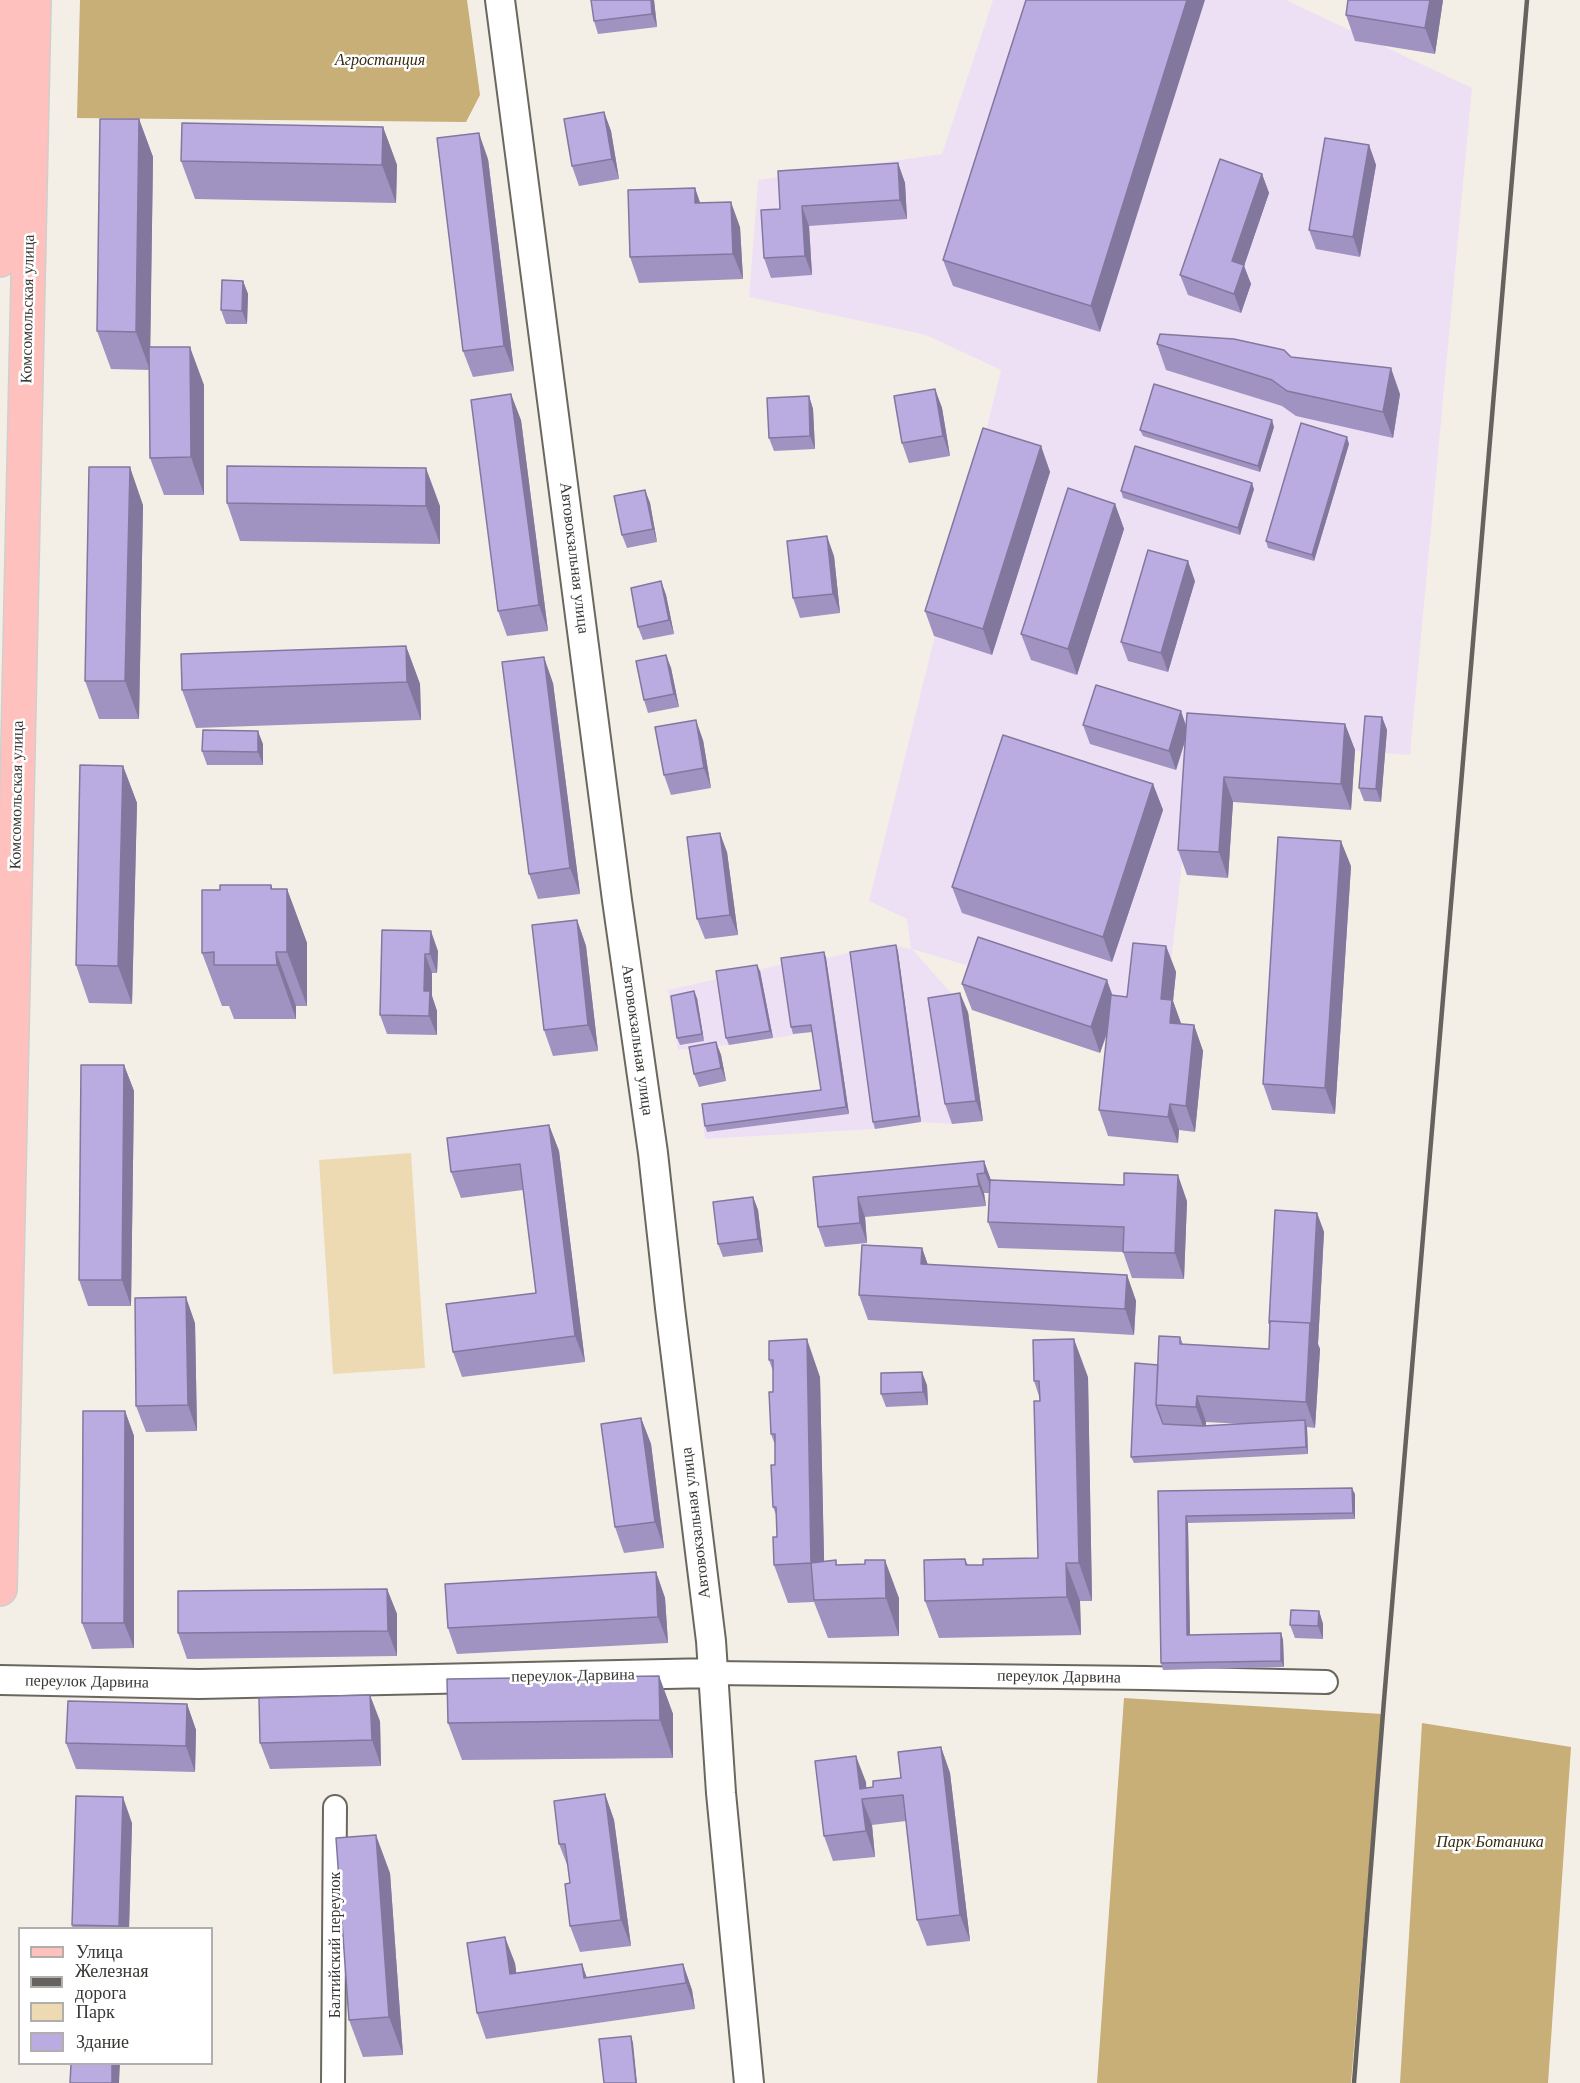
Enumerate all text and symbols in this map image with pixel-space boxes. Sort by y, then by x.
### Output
park label: Агростанция [335,50,425,70]
street label: Комсомольская улица [17,234,39,384]
street label: Автовокзальная улица [555,481,593,635]
street label: Комсомольская улица [6,720,28,870]
street label: Автовокзальная улица [617,963,657,1117]
street label: Автовокзальная улица [677,1446,715,1600]
street label: переулок Дарвина [511,1665,635,1687]
street label: переулок Дарвина [997,1666,1121,1688]
street label: переулок Дарвина [25,1671,149,1693]
park label: Парк Ботаника [1436,1832,1544,1852]
street label: Балтийский переулок [325,1872,345,2018]
legend [18,1927,213,2065]
text: Улица [76,1941,123,1963]
text: Железная дорога [75,1960,148,2004]
text: Парк [76,2001,115,2023]
text: Здание [76,2031,129,2053]

